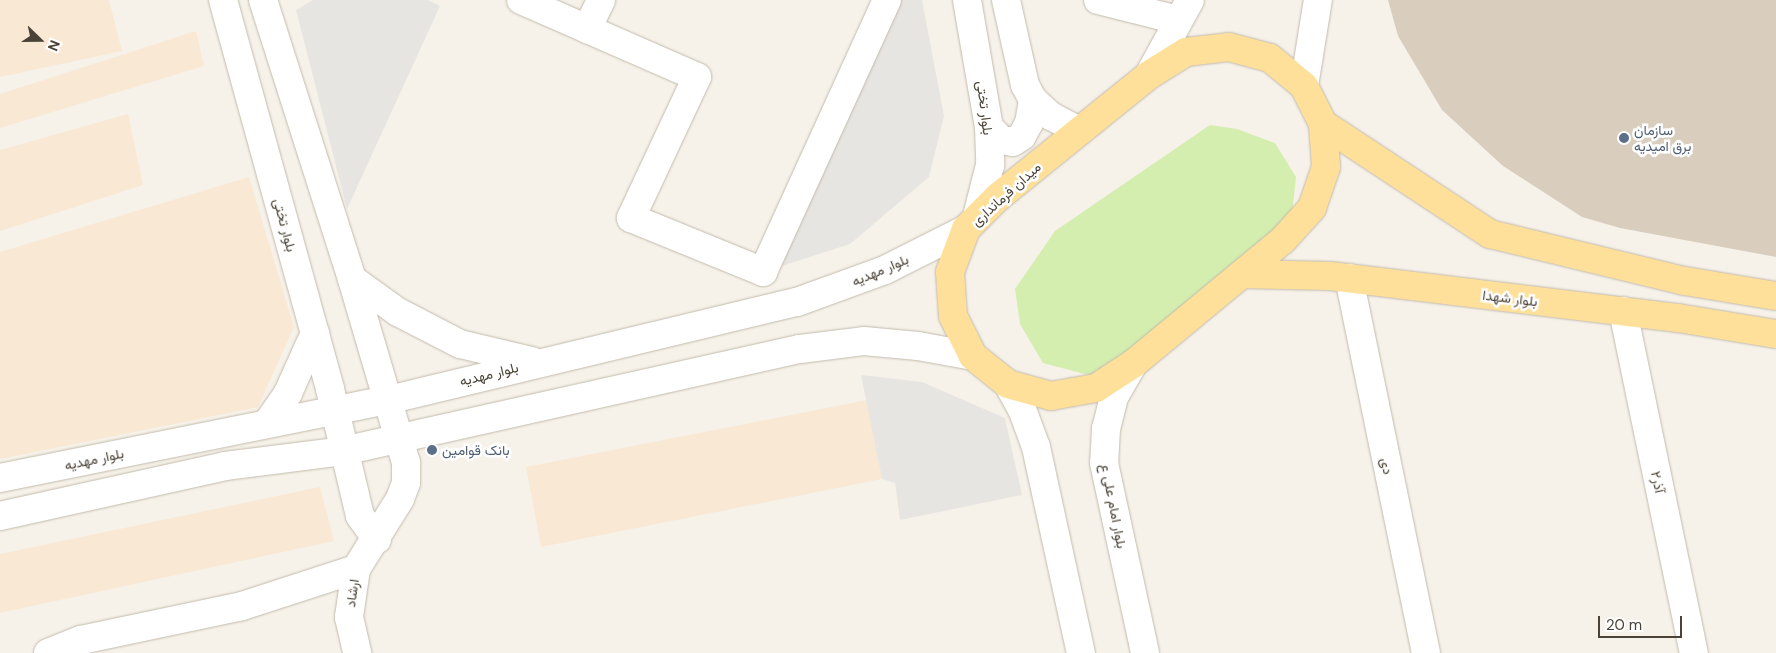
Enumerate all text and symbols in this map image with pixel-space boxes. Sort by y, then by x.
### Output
north arrow [15,15,65,65]
text: N [44,38,64,54]
street label: بلوار تختی [973,80,997,136]
place label: سازمان برق امیدیه [1634,122,1691,154]
marker: سازمان برق امیدیه [1618,132,1630,144]
street label: میدان فرمانداری [968,158,1044,230]
street label: بلوار تختی [270,197,300,253]
street label: بلوار مهدیه [849,251,911,289]
street label: بلوار شهدا [1482,286,1538,310]
street label: بلوار مهدیه [458,359,520,389]
place label: بانک قوامین [442,442,510,458]
marker: بانک قوامین [426,444,438,456]
street label: بلوار مهدیه [63,445,125,473]
street label: دی [1377,456,1397,476]
street label: بلوار امام علی ع [1098,462,1130,550]
street label: آذر۲ [1647,469,1669,495]
street label: ارشاد [342,578,362,608]
scale bar [1601,606,1685,638]
text: 20 m [1606,615,1642,635]

